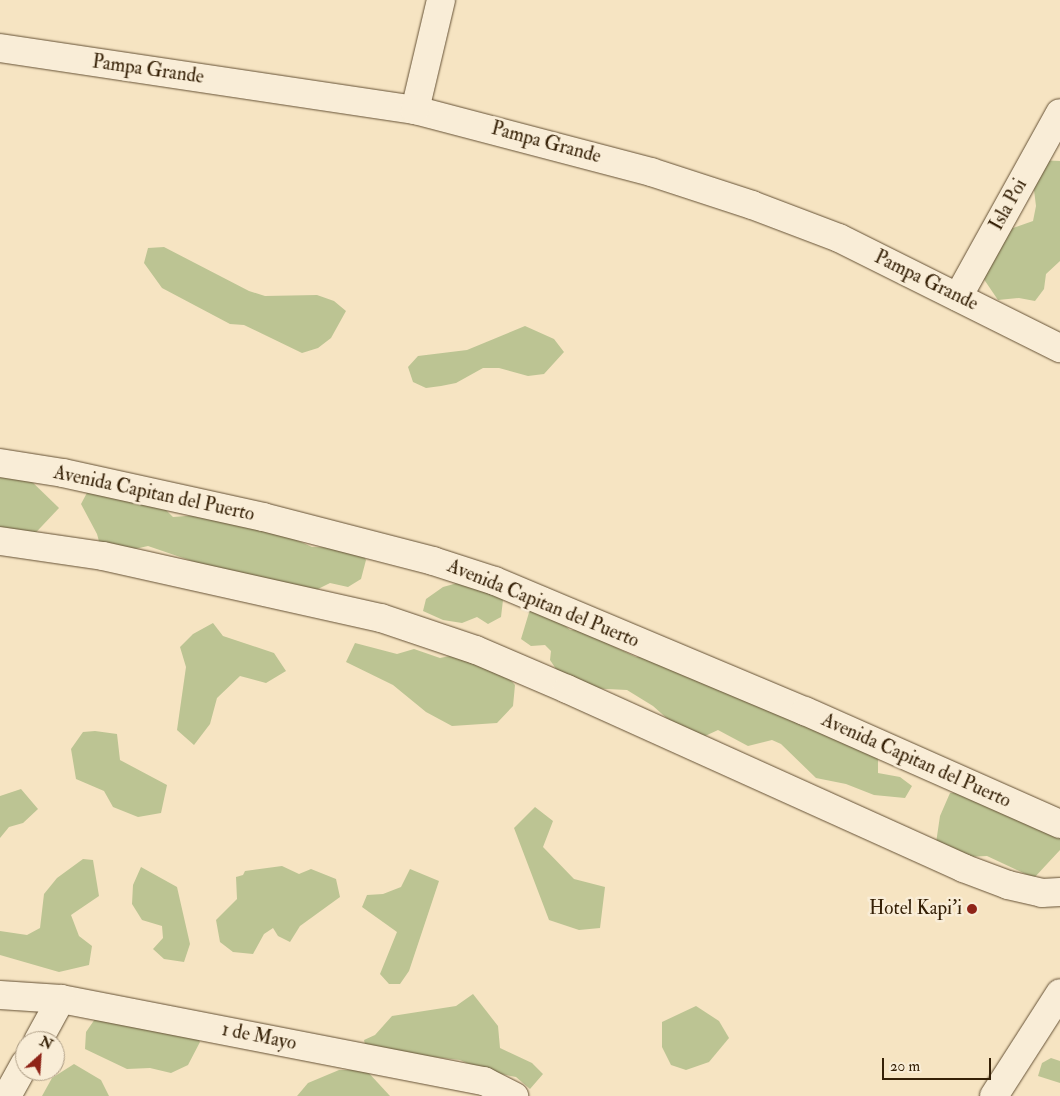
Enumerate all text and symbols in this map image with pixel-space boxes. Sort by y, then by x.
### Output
street label: Pampa Grande [91,51,205,89]
street label: Pampa Grande [489,117,603,169]
street label: Isla Poi [986,175,1032,235]
street label: Pampa Grande [870,246,982,316]
street label: Avenida Capitan del Puerto [52,462,256,526]
street label: Avenida Capitan del Puerto [444,555,642,653]
street label: Avenida Capitan del Puerto [818,709,1014,813]
place label: Hotel Kapi'i [869,898,962,920]
marker: Hotel Kapi'i [966,903,978,915]
street label: 1 de Mayo [220,1019,298,1055]
north arrow [15,1031,65,1081]
text: N [37,1033,56,1053]
scale bar [885,1048,994,1080]
text: 20 m [890,1057,920,1076]

